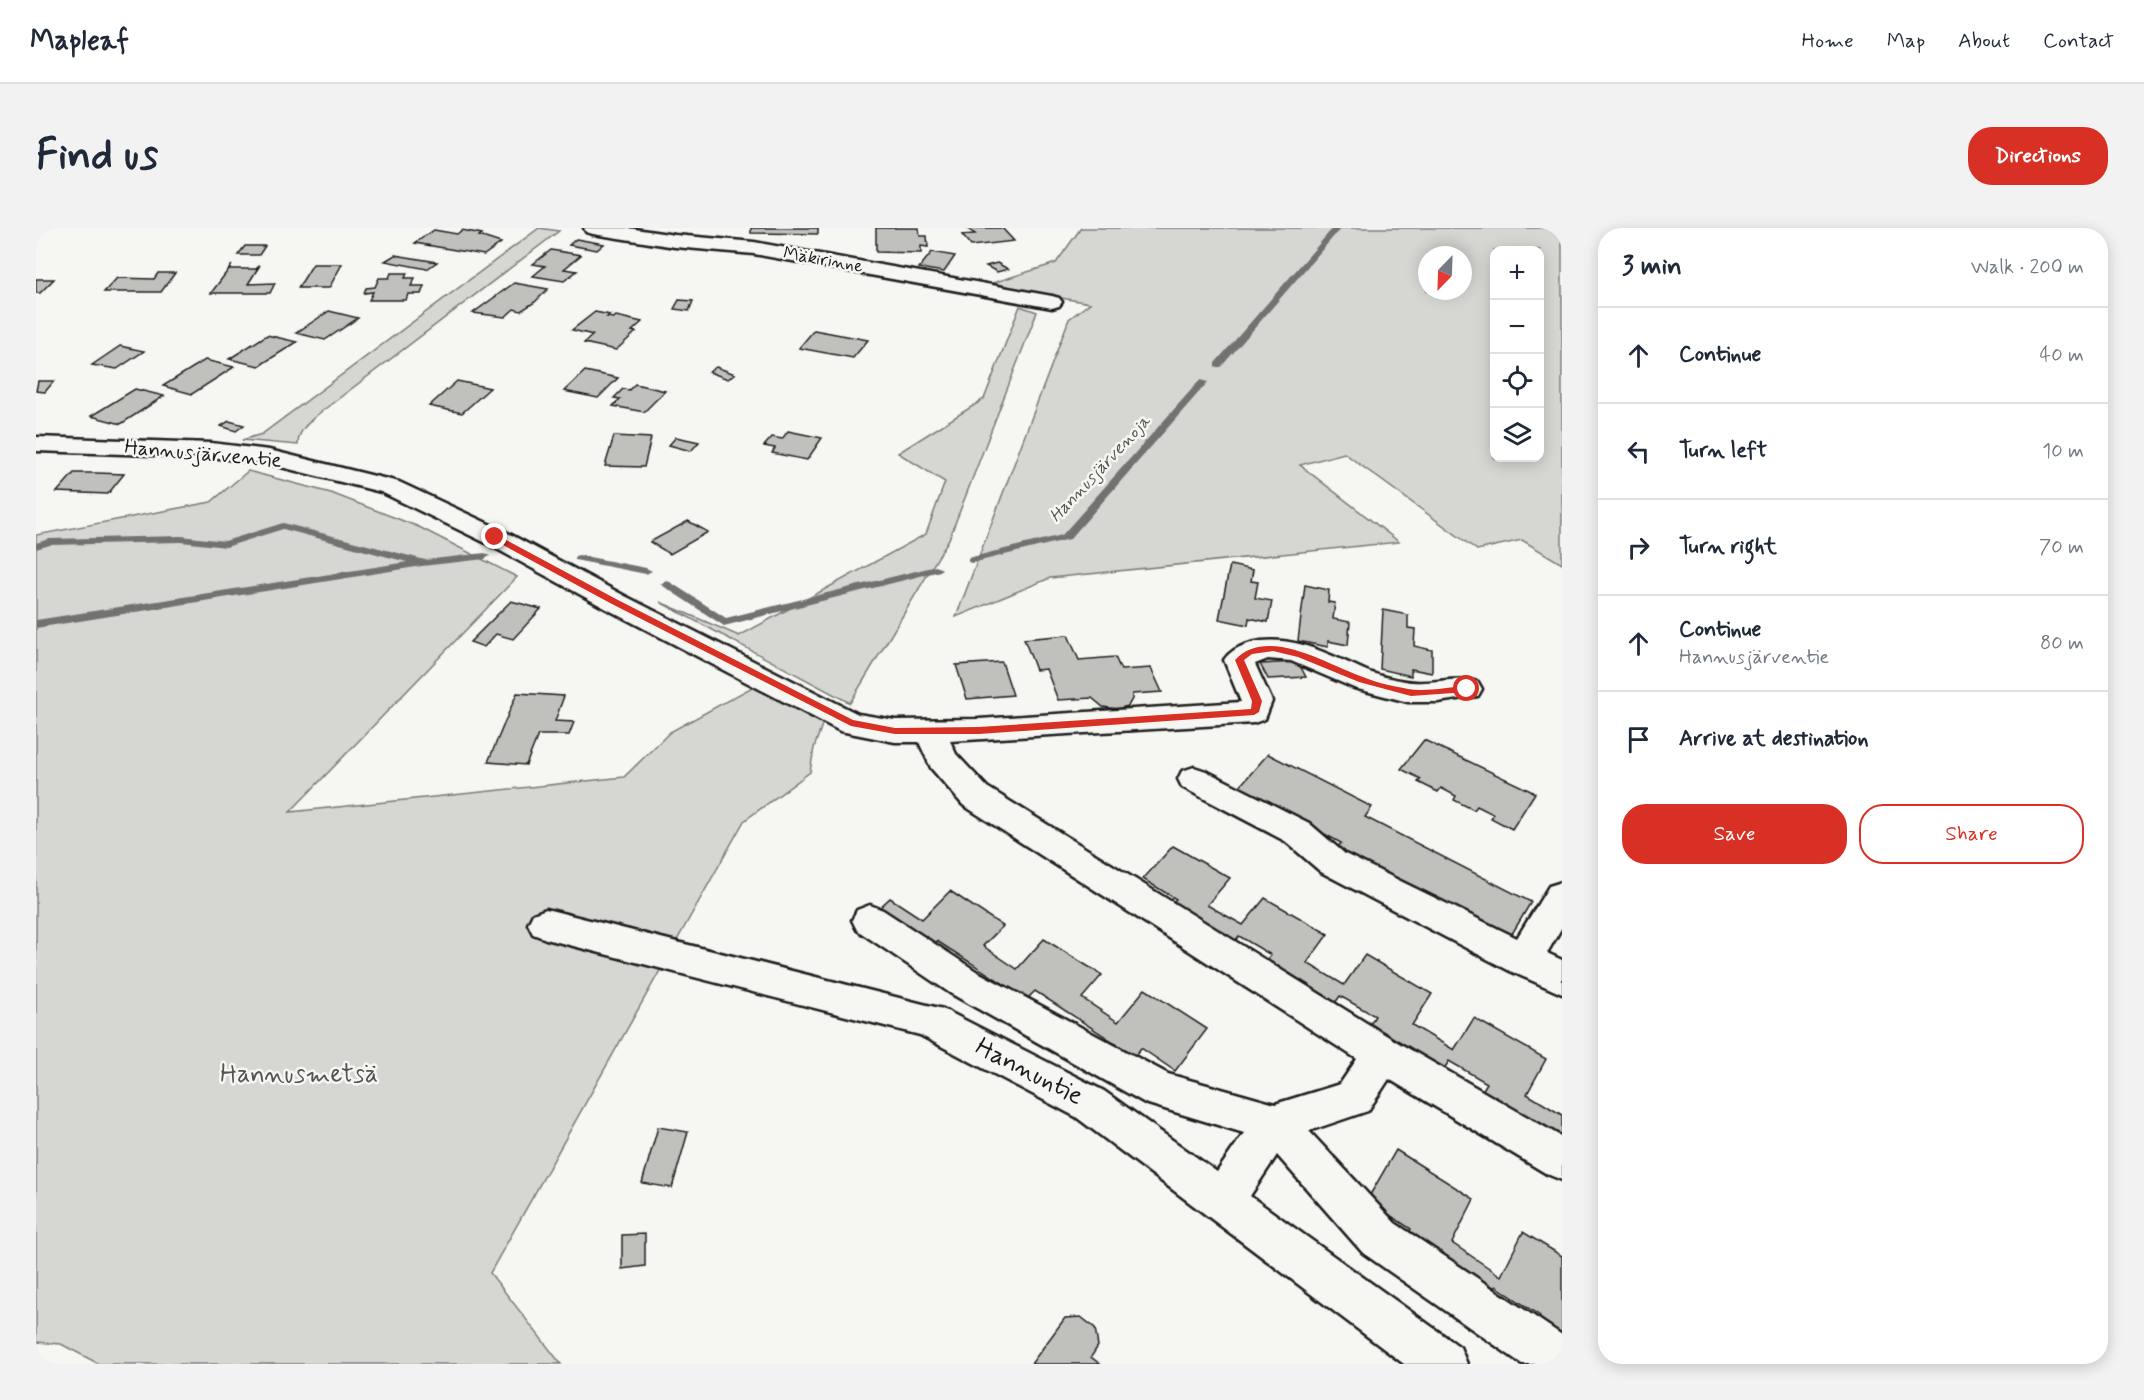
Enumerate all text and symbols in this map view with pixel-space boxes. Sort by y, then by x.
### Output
text: Mapleaf [30,23,129,60]
text: Home [1802,27,1854,55]
text: Map [1887,27,1925,55]
text: About [1958,27,2010,55]
text: Contact [2043,27,2114,55]
button: Directions [1968,127,2108,185]
text: Find us [36,129,158,184]
street label: Mäkirinne [781,241,865,279]
north arrow [1418,246,1472,300]
map controls [1490,246,1544,462]
button: + [1490,246,1544,300]
text: 3 min [1622,250,1682,284]
text: Walk · 200 m [1971,254,2084,281]
button: − [1490,300,1544,354]
icon: ahead [1622,339,1655,372]
text: Continue [1679,341,1761,369]
text: 40 m [2040,342,2084,369]
button: locate [1490,354,1544,408]
button: layers [1490,408,1544,462]
water label: Hannusjärvenoja [1044,409,1157,528]
street label: Hannusjärventie [123,433,283,475]
icon: left [1622,435,1655,468]
text: Turn left [1679,437,1767,465]
text: 10 m [2042,438,2084,465]
route end [481,523,507,549]
icon: right [1622,531,1655,564]
text: Turn right [1679,533,1777,561]
text: 70 m [2039,534,2084,561]
text: Continue [1679,616,1761,644]
icon: ahead [1622,627,1655,660]
text: 80 m [2040,630,2084,657]
text: Hannusjärventie [1679,644,1829,671]
route start [1453,675,1479,701]
icon: arrive [1622,723,1655,756]
text: Arrive at destination [1679,725,1869,753]
button: Save [1622,804,1847,864]
button: Share [1859,804,2084,864]
street label: Hannuntie [969,1030,1089,1114]
park label: Hannusmetsä [220,1058,378,1092]

